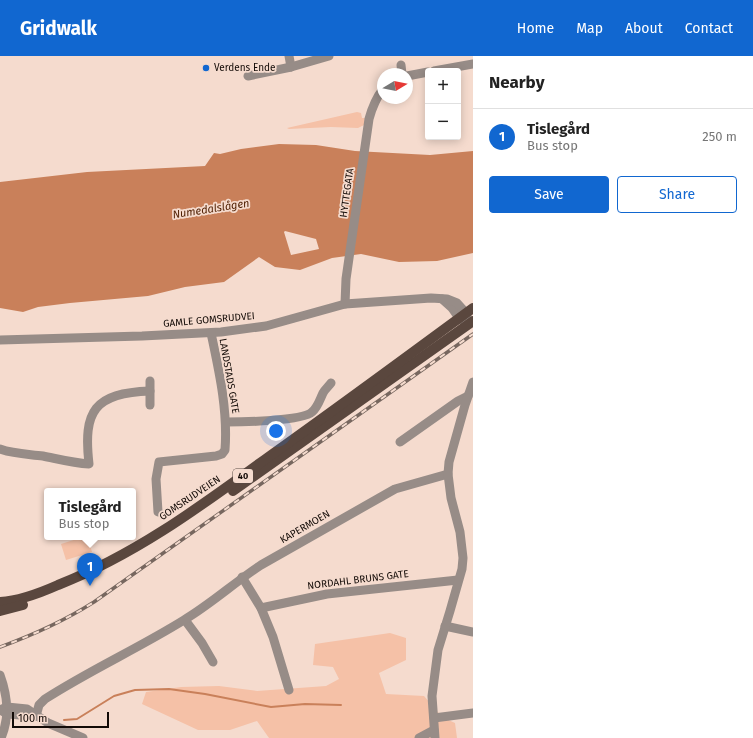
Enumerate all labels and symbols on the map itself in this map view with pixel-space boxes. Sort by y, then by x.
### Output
place label: Verdens Ende [214,62,275,74]
marker: Verdens Ende [201,63,211,73]
north arrow [377,68,413,104]
street label: HYTTEGATA [338,167,356,218]
water label: Numedalslågen [172,197,250,221]
street label: GAMLE GOMSRUDVEI [163,310,255,330]
street label: LANDSTADS GATE [216,337,242,415]
your location [266,421,286,441]
road number: 40 [233,469,253,483]
street label: GOMSRUDVEIEN [157,473,223,523]
street label: KAPERMOEN [278,508,332,546]
pin: 1 [77,553,103,586]
street label: NORDAHL BRUNS GATE [307,568,409,592]
scale bar [12,710,109,729]

